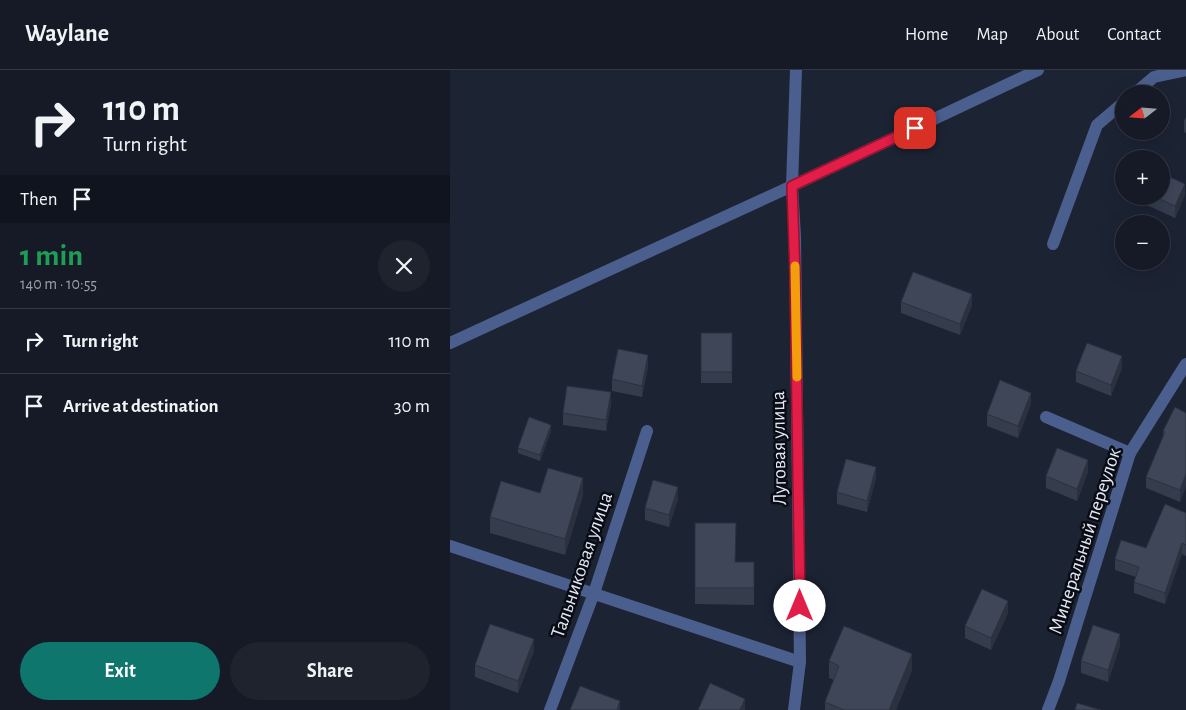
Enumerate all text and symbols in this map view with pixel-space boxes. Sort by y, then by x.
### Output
text: Waylane [25,22,109,46]
text: Home [905,26,948,44]
text: Map [976,26,1008,44]
text: About [1036,26,1079,44]
text: Contact [1107,26,1161,44]
north arrow [1115,85,1170,140]
map controls [1115,85,1170,270]
icon: right [20,90,85,155]
text: 110 m [103,92,180,127]
pin [894,107,936,149]
icon: arrive [901,114,929,142]
text: Turn right [103,133,187,155]
button: + [1115,150,1170,205]
icon: arrive [68,185,96,213]
text: Then [20,190,58,209]
button: − [1115,215,1170,270]
button: close [378,240,430,292]
text: 1 min [20,241,83,271]
text: 140 m · 10:55 [20,276,97,292]
icon: right [20,327,48,355]
text: Turn right [63,332,138,351]
text: 110 m [389,332,430,351]
street label: Луговая улица [768,391,790,505]
icon: arrive [20,392,48,420]
text: Arrive at destination [63,397,219,416]
text: 30 m [394,397,430,416]
street label: Минеральный переулок [1045,445,1125,637]
street label: Тальниковая улица [548,490,616,640]
position arrow [773,579,825,631]
button: Exit [20,642,220,700]
button: Share [230,642,430,700]

